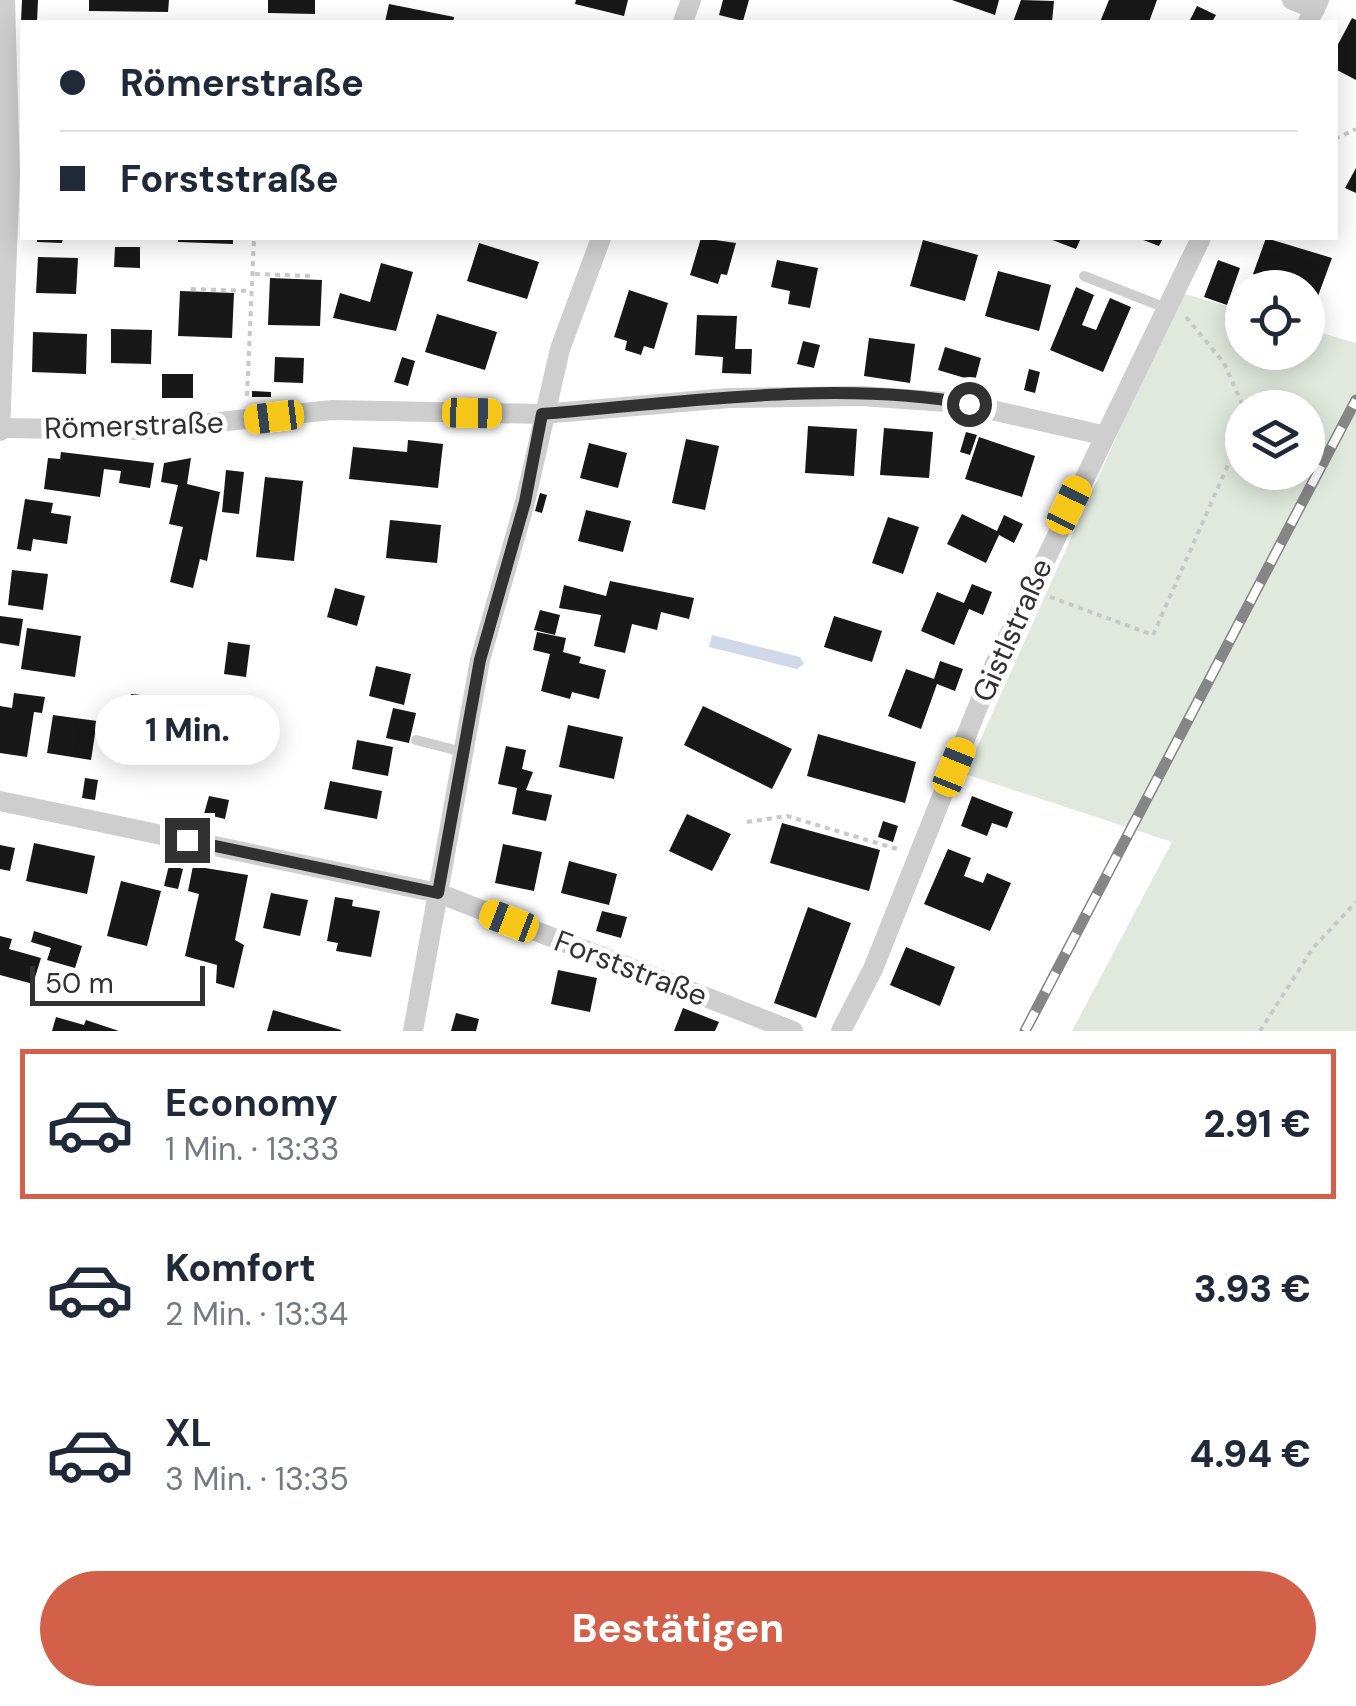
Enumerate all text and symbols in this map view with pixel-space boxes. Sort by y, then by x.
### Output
text: Römerstraße [120,58,364,108]
text: Forststraße [120,154,339,204]
map controls [1225,270,1325,490]
button: locate [1225,270,1325,370]
route start [947,382,992,427]
button: layers [1225,390,1325,490]
car [442,397,502,429]
car [242,398,306,436]
street label: Römerstraße [44,402,224,448]
car [1042,471,1096,539]
street label: Gistlstraße [963,552,1061,708]
callout: 1 Min. [94,695,280,765]
text: 1 Min. [145,709,230,751]
car [929,734,979,800]
route end [165,818,210,863]
car [476,896,542,946]
street label: Forststraße [549,921,713,1015]
scale bar [30,961,205,1006]
text: 50 m [45,965,114,1002]
text: Economy [165,1078,338,1128]
icon: car [45,1079,135,1169]
text: 2.91 € [1204,1099,1311,1149]
text: 1 Min. · 13:33 [165,1128,339,1170]
text: Komfort [165,1243,316,1293]
icon: car [45,1244,135,1334]
text: 3.93 € [1194,1264,1311,1314]
text: 2 Min. · 13:34 [165,1293,348,1335]
text: XL [165,1408,212,1458]
icon: car [45,1409,135,1499]
text: 4.94 € [1190,1429,1311,1479]
text: 3 Min. · 13:35 [165,1458,349,1500]
button: Bestätigen [40,1571,1316,1686]

